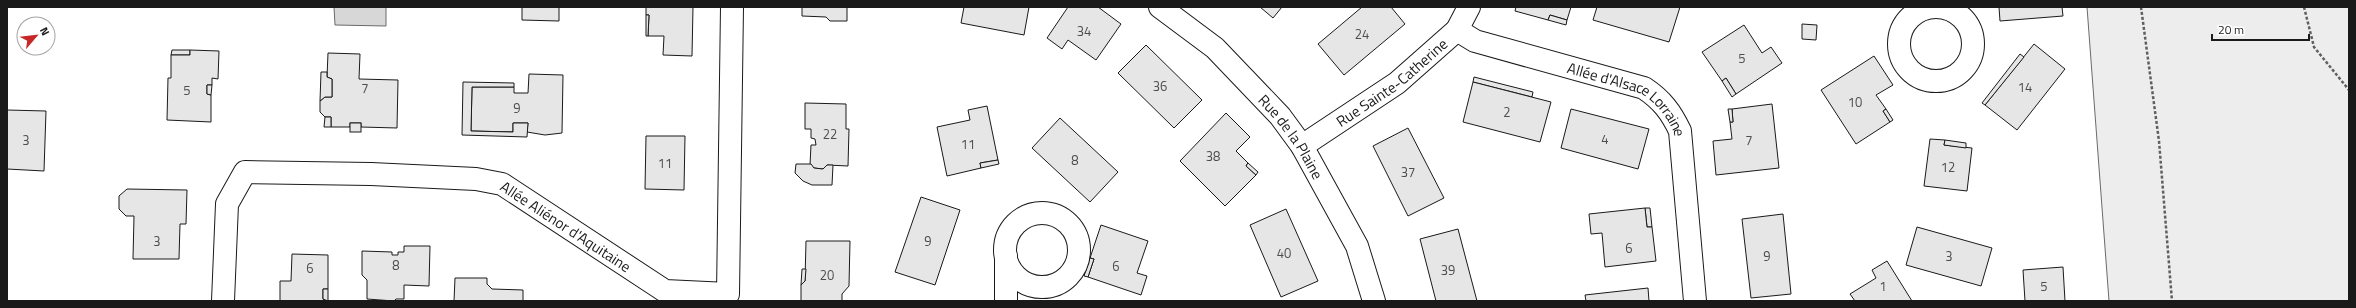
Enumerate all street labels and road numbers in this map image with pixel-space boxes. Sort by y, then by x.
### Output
street label: Rue Sainte-Catherine [1331,32,1452,132]
street label: Allée d'Alsace Lorraine [1565,56,1692,137]
street label: Rue de la Plaine [1253,89,1329,183]
street label: Allée Aliénor d'Aquitaine [496,175,636,277]

